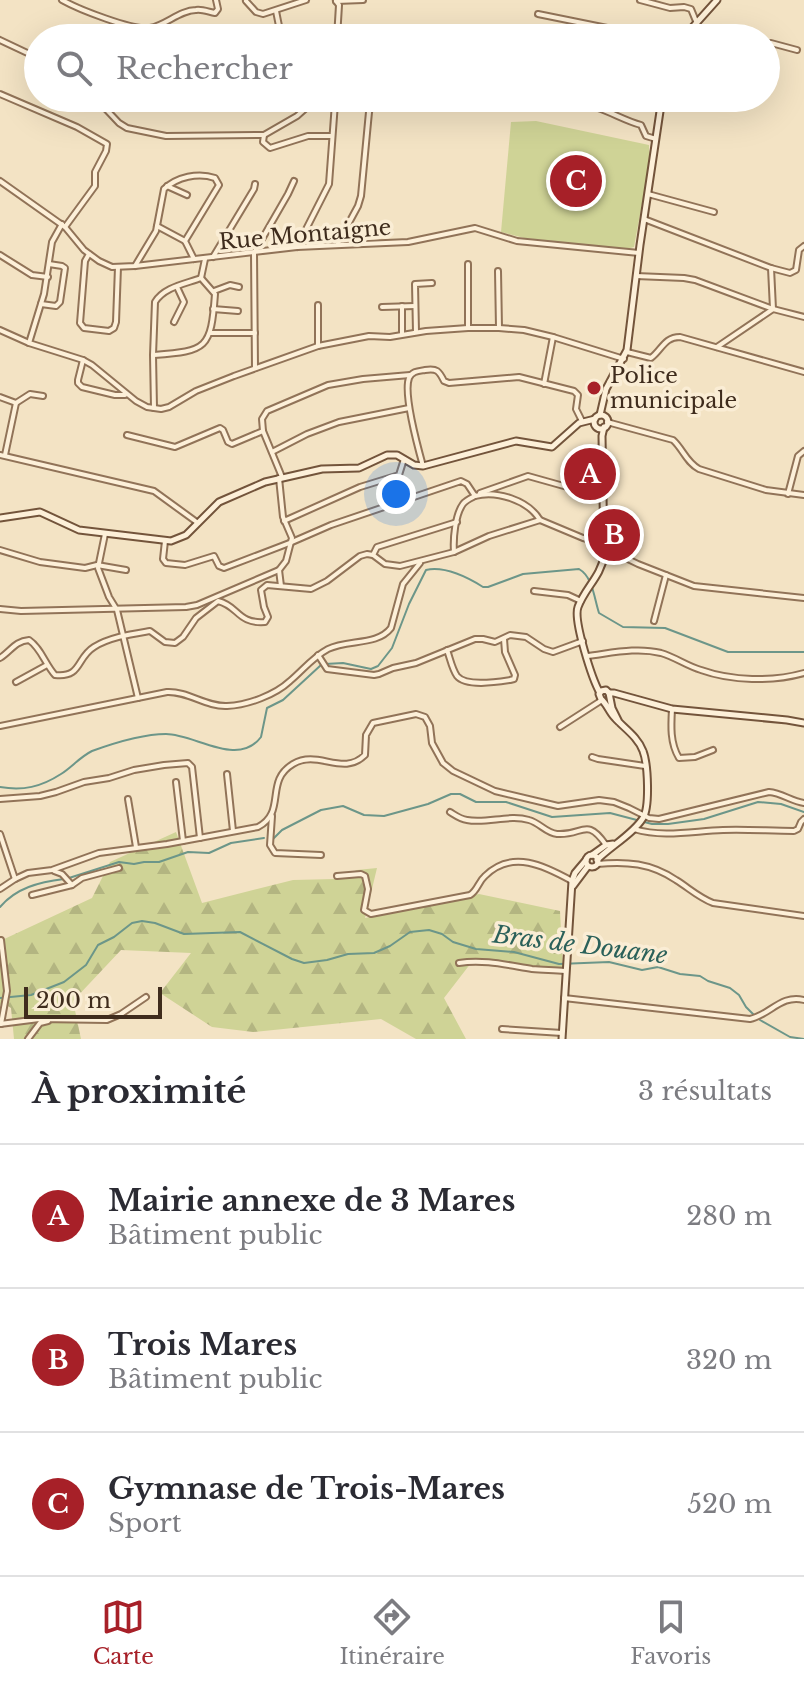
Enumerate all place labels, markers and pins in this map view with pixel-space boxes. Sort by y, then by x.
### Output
pin: C [550,151,602,211]
place label: Police municipale [610,362,737,414]
marker: Police municipale [585,379,603,397]
pin: A [564,444,616,504]
pin: B [588,505,640,565]

